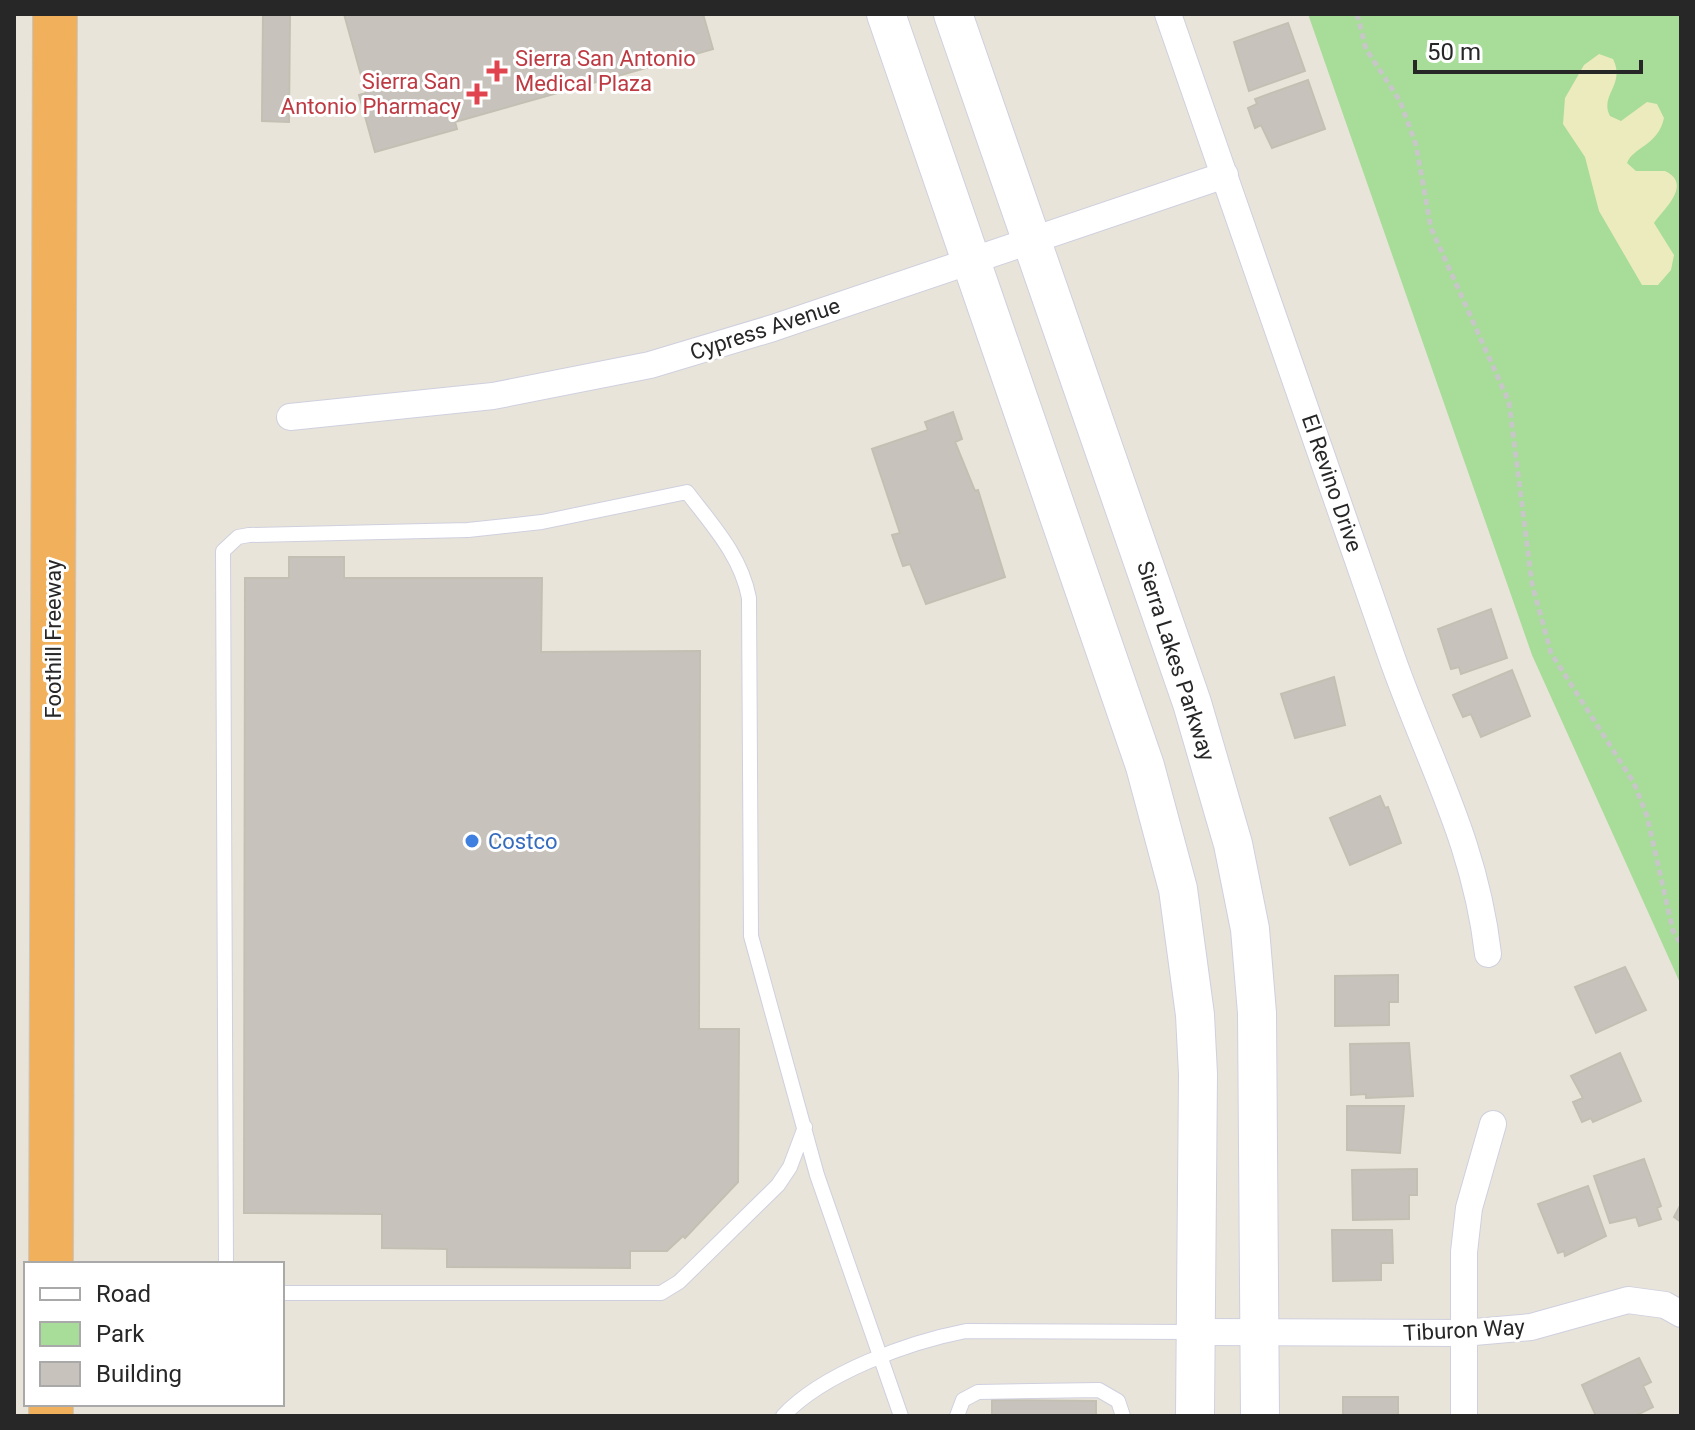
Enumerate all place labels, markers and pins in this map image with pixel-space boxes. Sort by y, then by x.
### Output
place label: Sierra San Antonio Medical Plaza [515,46,696,96]
marker: Sierra San Antonio Medical Plaza [486,60,508,82]
place label: Sierra San Antonio Pharmacy [281,69,462,119]
marker: Sierra San Antonio Pharmacy [468,85,486,103]
place label: Costco [488,829,557,854]
marker: Costco [463,832,481,850]

